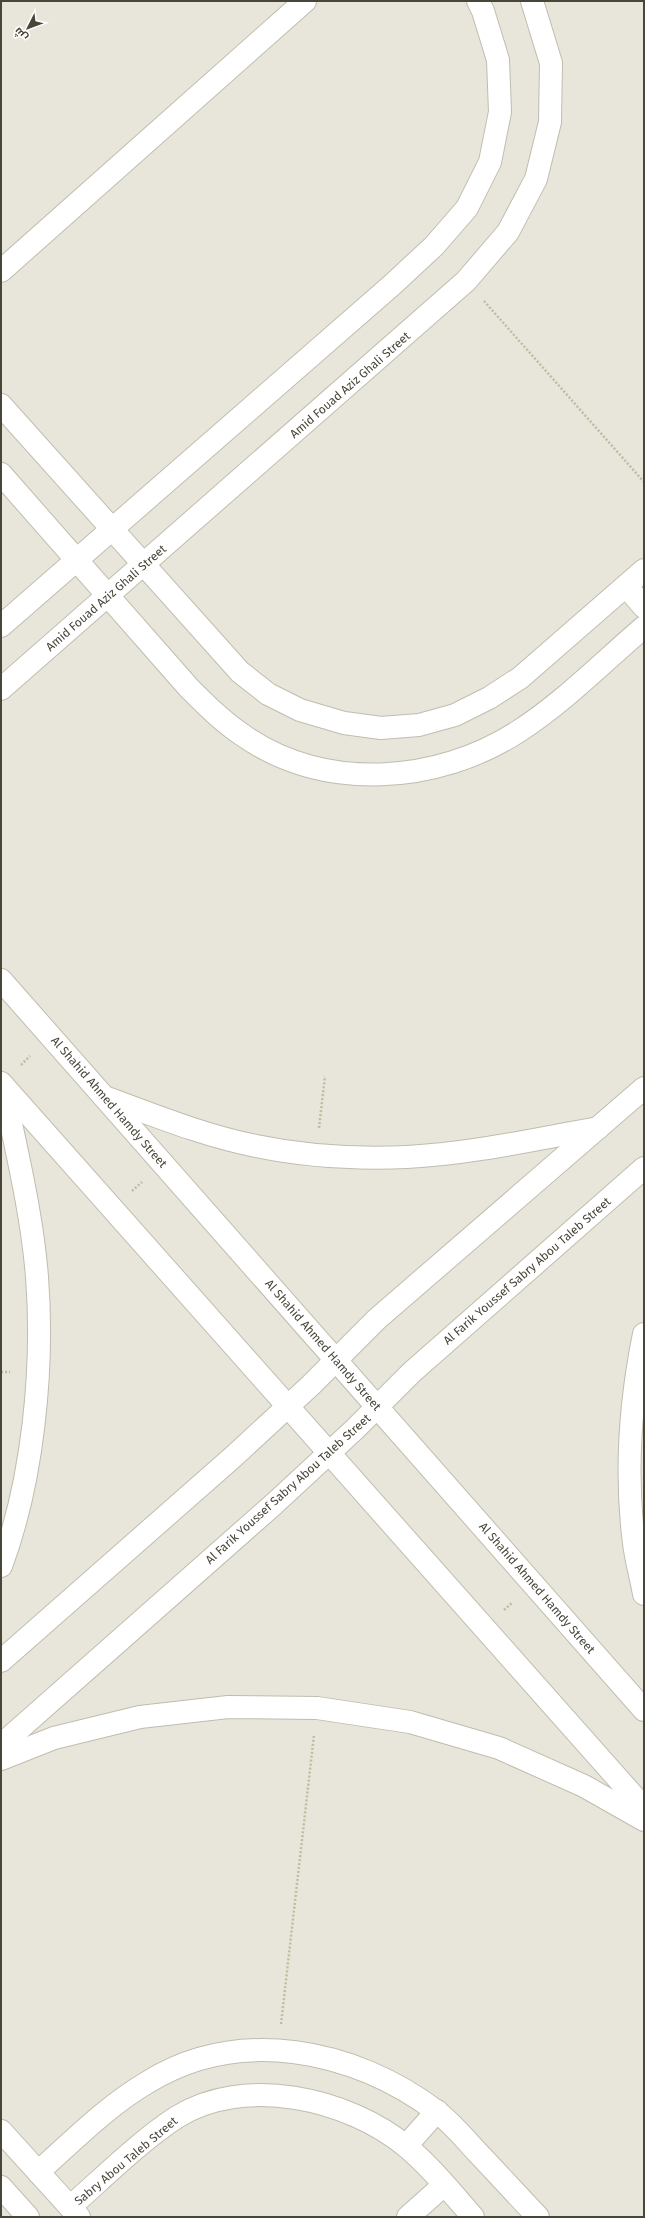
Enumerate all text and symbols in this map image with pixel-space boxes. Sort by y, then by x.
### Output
north arrow [8,8,48,48]
text: ش [11,25,30,44]
street label: Amid Fouad Aziz Ghali Street [287,328,414,441]
street label: Amid Fouad Aziz Ghali Street [43,541,170,654]
street label: Al Shahid Ahmed Hamdy Street [48,1034,170,1171]
street label: Al Farik Youssef Sabry Abou Taleb Street [440,1194,614,1348]
street label: Al Shahid Ahmed Hamdy Street [262,1277,384,1414]
street label: Al Farik Youssef Sabry Abou Taleb Street [203,1411,374,1567]
street label: Al Shahid Ahmed Hamdy Street [476,1520,598,1657]
street label: Sabry Abou Taleb Street [72,2113,181,2208]

